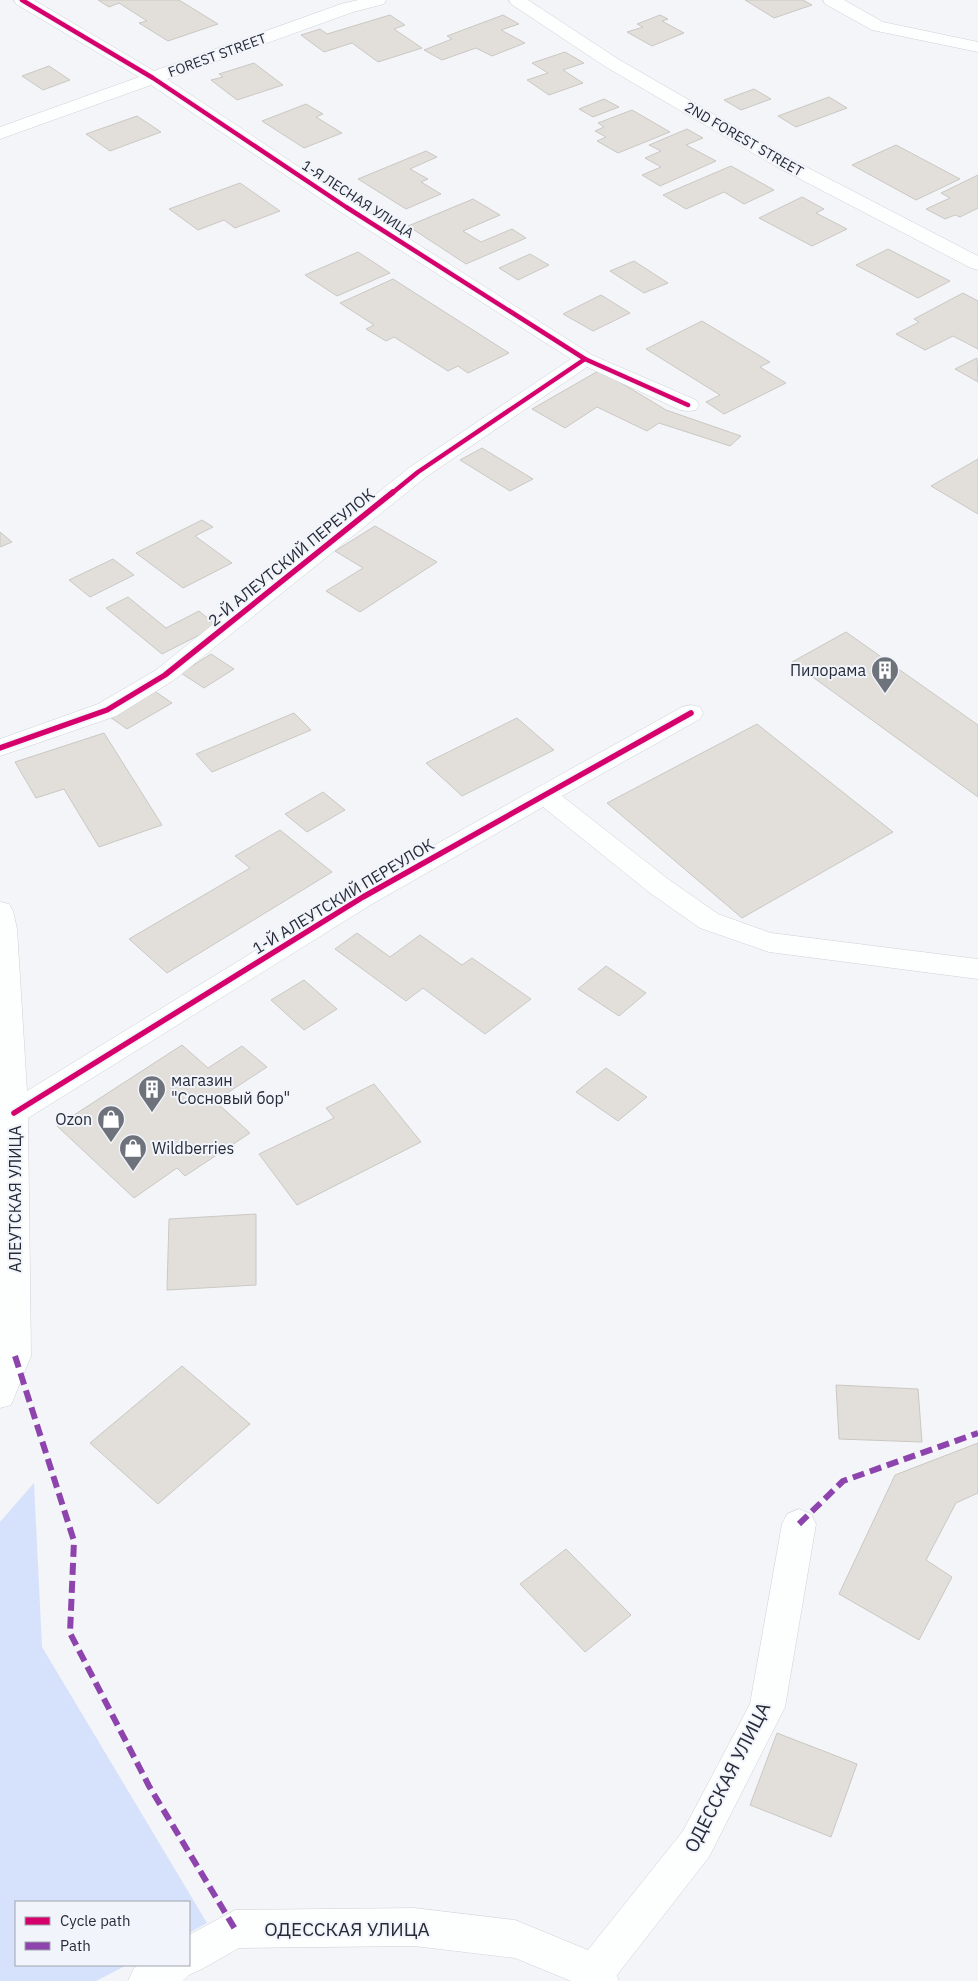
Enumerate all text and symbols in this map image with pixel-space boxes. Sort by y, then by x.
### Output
street label: FOREST STREET [165,29,269,81]
street label: 2ND FOREST STREET [681,98,807,180]
street label: 1-Я ЛЕСНАЯ УЛИЦА [299,156,417,242]
street label: 2-Й АЛЕУТСКИЙ ПЕРЕУЛОК [204,484,378,630]
building icon: Пилорама [870,655,900,694]
place label: Пилорама [790,660,866,680]
street label: 1-Й АЛЕУТСКИЙ ПЕРЕУЛОК [249,834,437,958]
place label: магазин "Сосновый бор" [171,1070,290,1108]
building icon: магазин "Сосновый бор" [137,1074,167,1113]
shop icon: Ozon [96,1104,126,1143]
place label: Ozon [55,1109,92,1129]
street label: АЛЕУТСКАЯ УЛИЦА [5,1126,25,1272]
shop icon: Wildberries [118,1133,148,1172]
place label: Wildberries [152,1138,234,1158]
street label: ОДЕССКАЯ УЛИЦА [679,1698,775,1856]
legend [15,1901,190,1966]
text: Cycle path [60,1911,131,1930]
street label: ОДЕССКАЯ УЛИЦА [264,1917,430,1941]
text: Path [60,1936,91,1955]

